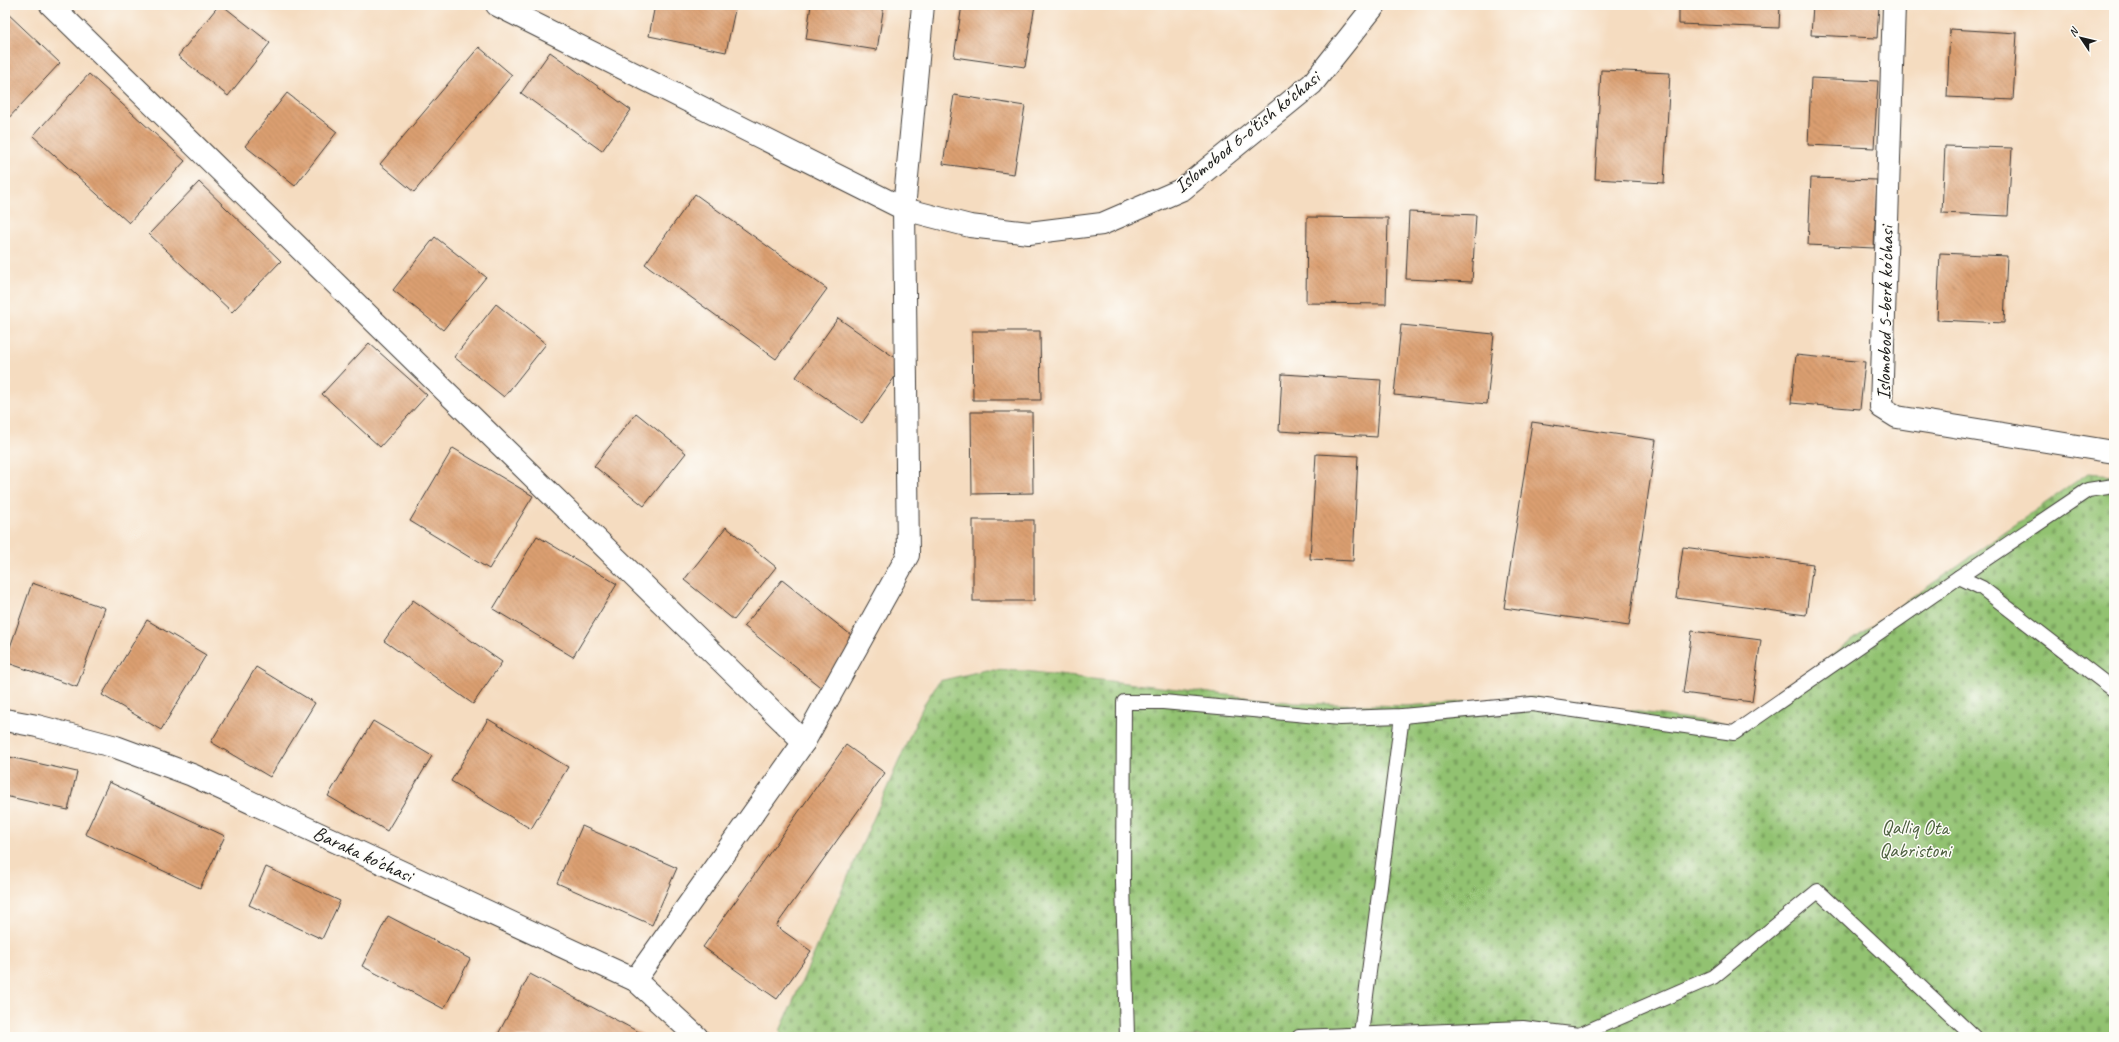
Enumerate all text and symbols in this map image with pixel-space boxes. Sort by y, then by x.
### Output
north arrow [2061,18,2101,58]
text: N [2065,24,2082,39]
street label: Islomobod 6-o'tish ko'chasi [1169,64,1327,198]
street label: Islomobod 5-berk ko'chasi [1871,224,1899,400]
park label: Qalliq Ota Qabristoni [1879,815,1953,863]
street label: Baraka ko'chasi [309,820,419,889]

